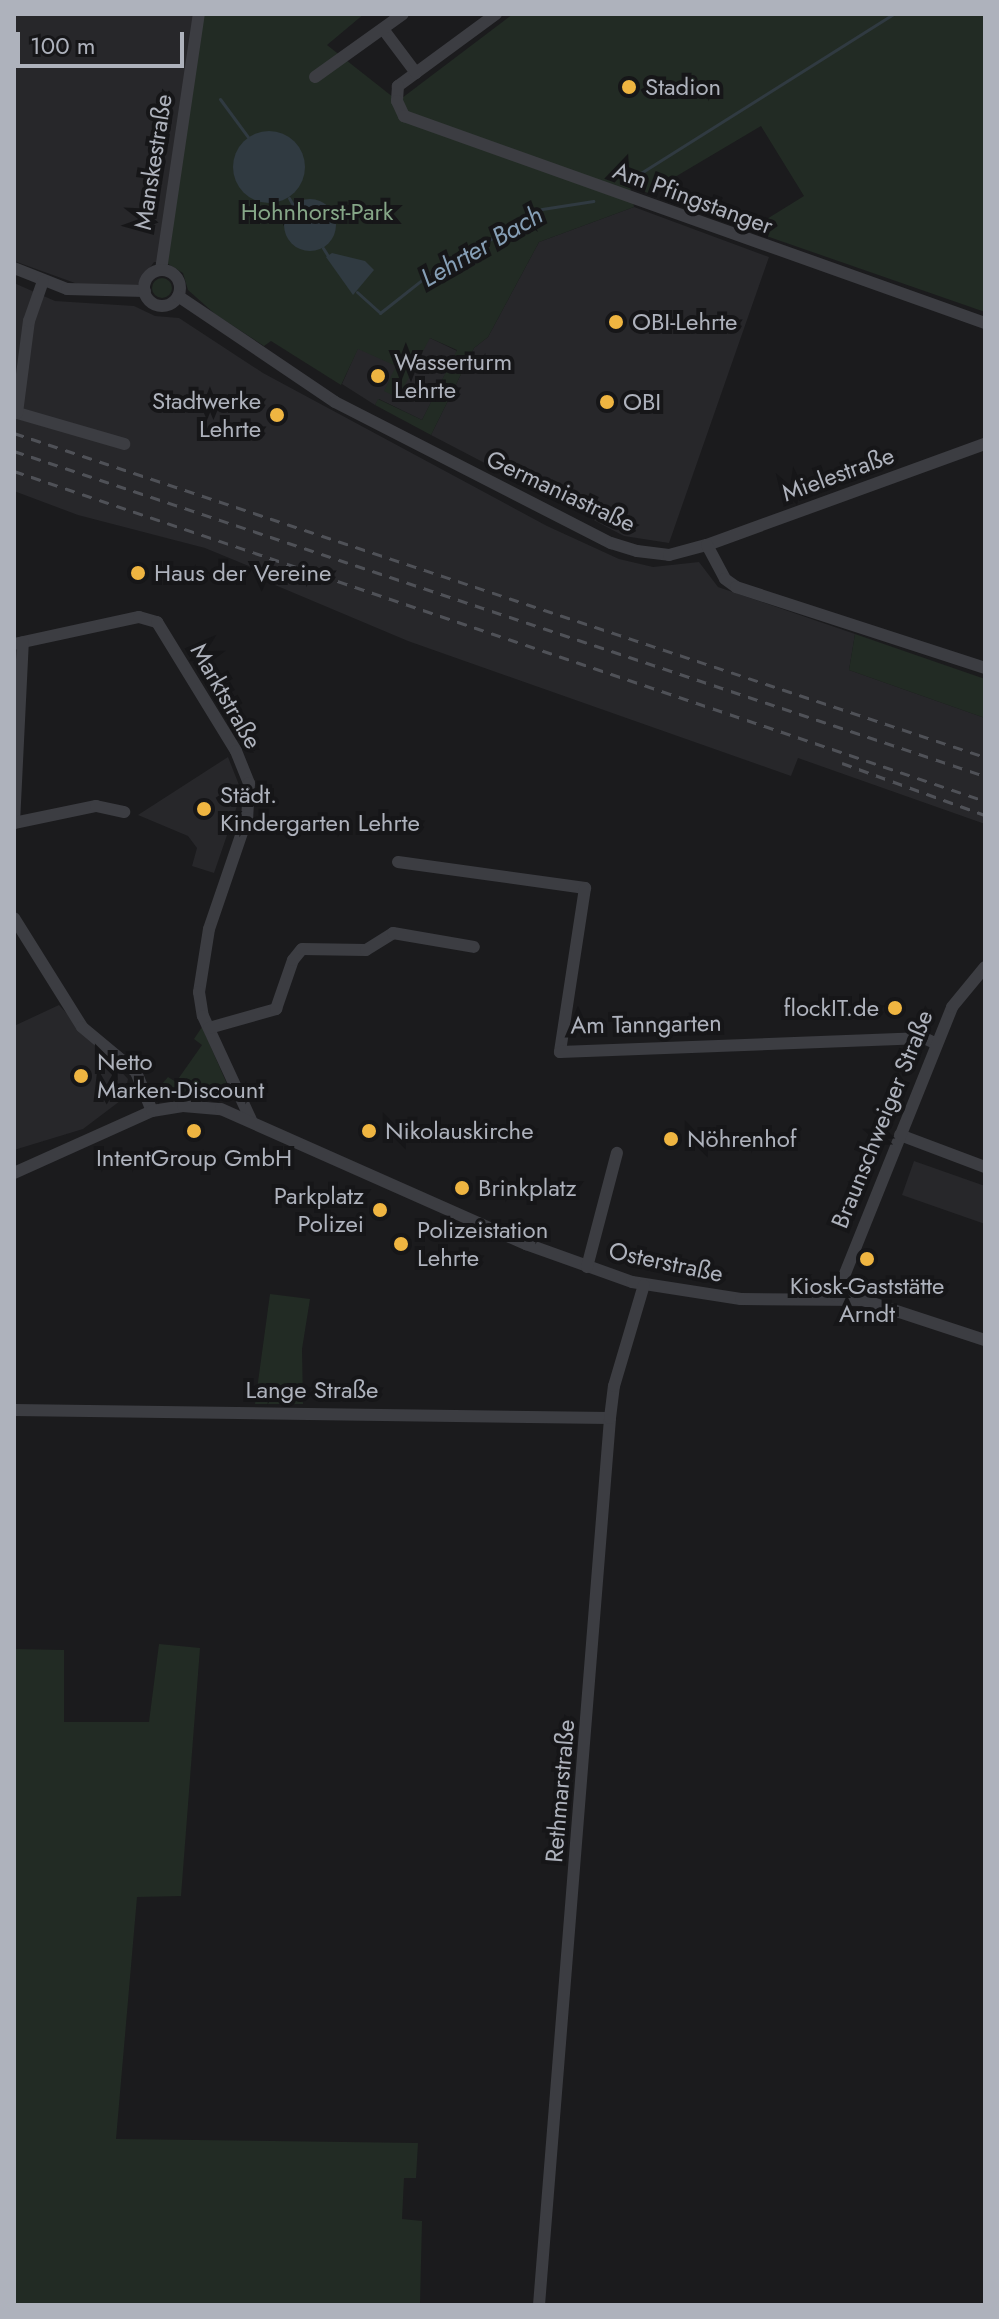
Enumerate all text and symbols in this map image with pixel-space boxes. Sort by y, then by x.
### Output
scale bar [20,16,188,66]
text: 100 m [30,28,96,63]
place label: Stadion [645,73,721,101]
marker: Stadion [620,78,638,96]
street label: Manskestraße [128,92,178,232]
street label: Am Pfingstanger [609,156,777,240]
park label: Hohnhorst-Park [241,198,393,226]
water label: Lehrter Bach [415,200,549,294]
place label: OBI-Lehrte [632,308,737,336]
marker: OBI-Lehrte [607,313,625,331]
place label: Wasserturm Lehrte [394,348,512,404]
marker: Wasserturm Lehrte [369,367,387,385]
place label: Stadtwerke Lehrte [152,387,261,443]
place label: OBI [623,388,661,416]
marker: OBI [598,393,616,411]
marker: Stadtwerke Lehrte [268,406,286,424]
street label: Mielestraße [778,440,898,508]
street label: Germaniastraße [482,444,640,538]
place label: Haus der Vereine [154,559,331,587]
marker: Haus der Vereine [129,564,147,582]
street label: Marktstraße [184,638,268,754]
place label: Städt. Kindergarten Lehrte [220,781,420,837]
marker: Städt. Kindergarten Lehrte [195,800,213,818]
place label: flockIT.de [784,994,879,1022]
marker: flockIT.de [886,999,904,1017]
street label: Braunschweiger Straße [825,1006,939,1232]
street label: Am Tanngarten [570,1008,722,1040]
place label: Netto Marken-Discount [97,1048,264,1104]
marker: Netto Marken-Discount [72,1067,90,1085]
place label: Nikolauskirche [385,1117,534,1145]
marker: IntentGroup GmbH [185,1122,203,1140]
marker: Nikolauskirche [360,1122,378,1140]
place label: Nöhrenhof [687,1125,797,1153]
marker: Nöhrenhof [662,1130,680,1148]
place label: IntentGroup GmbH [96,1144,292,1172]
place label: Brinkplatz [478,1174,577,1202]
marker: Brinkplatz [453,1179,471,1197]
place label: Parkplatz Polizei [274,1182,364,1238]
marker: Parkplatz Polizei [371,1201,389,1219]
place label: Polizeistation Lehrte [417,1216,548,1272]
marker: Polizeistation Lehrte [392,1235,410,1253]
street label: Osterstraße [606,1236,726,1288]
marker: Kiosk-Gaststätte Arndt [858,1250,876,1268]
place label: Kiosk-Gaststätte Arndt [790,1272,944,1328]
street label: Lange Straße [246,1376,378,1404]
street label: Rethmarstraße [539,1718,581,1864]

